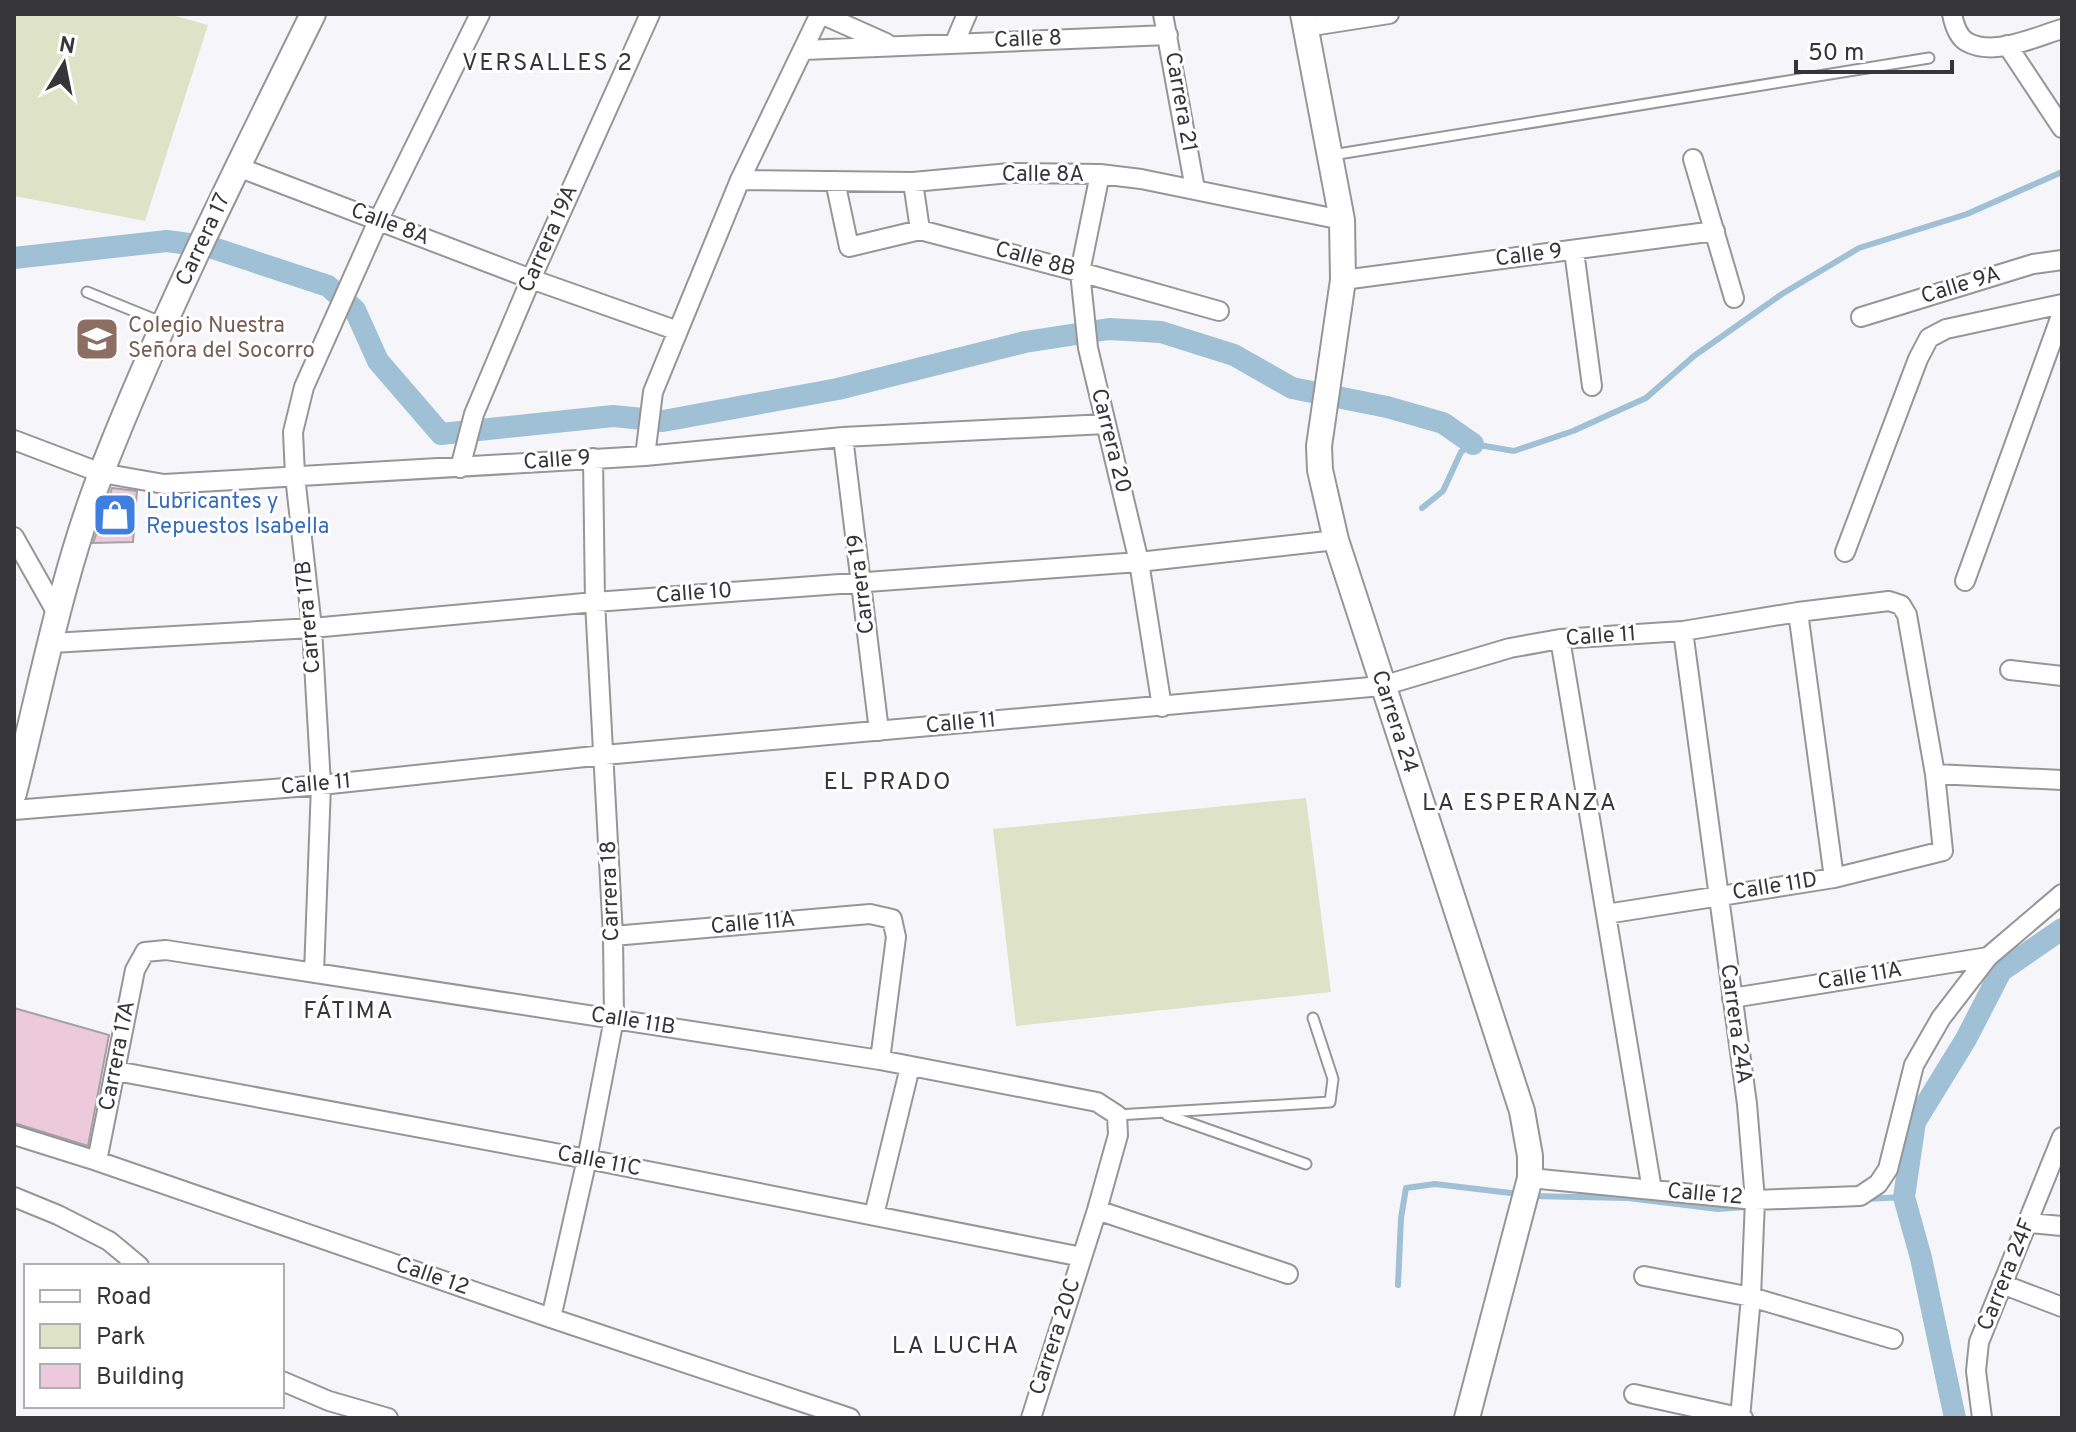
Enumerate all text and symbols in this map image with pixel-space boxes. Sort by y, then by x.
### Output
north arrow [24,24,104,104]
scale bar [1796,24,1952,74]
street label: Calle 8 [994,25,1062,55]
text: N [57,32,77,61]
text: 50 m [1808,39,1864,69]
district label: VERSALLES 2 [462,49,634,79]
street label: Carrera 21 [1158,50,1202,154]
street label: Calle 8A [1002,162,1084,189]
street label: Carrera 19A [513,181,585,297]
street label: Carrera 17 [171,189,237,291]
street label: Calle 8A [347,198,433,252]
street label: Calle 8B [992,236,1078,284]
street label: Calle 9 [1494,238,1564,274]
street label: Calle 9A [1918,261,2004,311]
place label: Colegio Nuestra Señora del Socorro [128,313,315,365]
school or university icon: Colegio Nuestra Señora del Socorro [73,315,121,363]
street label: Carrera 20 [1084,386,1136,496]
street label: Calle 9 [522,445,592,477]
place label: Lubricantes y Repuestos Isabella [146,489,329,541]
shop icon: Lubricantes y Repuestos Isabella [91,491,139,539]
street label: Carrera 19 [842,532,882,636]
street label: Carrera 17B [291,559,327,675]
street label: Calle 10 [655,578,733,610]
street label: Calle 11 [1565,621,1637,653]
street label: Carrera 24 [1365,667,1423,777]
street label: Calle 11 [925,707,997,741]
street label: Calle 11 [280,768,352,802]
district label: EL PRADO [824,768,952,798]
district label: LA ESPERANZA [1422,789,1618,819]
street label: Carrera 18 [596,840,626,942]
street label: Calle 11D [1731,867,1819,907]
street label: Calle 11A [709,907,797,941]
street label: Calle 11A [1816,957,1904,997]
street label: Carrera 24A [1713,962,1757,1086]
district label: FÁTIMA [303,995,395,1027]
street label: Carrera 17A [94,999,142,1113]
street label: Calle 11B [589,1002,677,1042]
street label: Calle 11C [555,1141,643,1183]
street label: Calle 12 [1666,1178,1744,1212]
street label: Carrera 24F [1972,1215,2042,1335]
street label: Calle 12 [392,1252,472,1302]
legend [24,1264,284,1408]
street label: Carrera 20C [1024,1275,1088,1399]
text: Road [96,1283,152,1313]
text: Park [96,1323,146,1353]
district label: LA LUCHA [892,1332,1020,1362]
text: Building [96,1363,185,1393]

